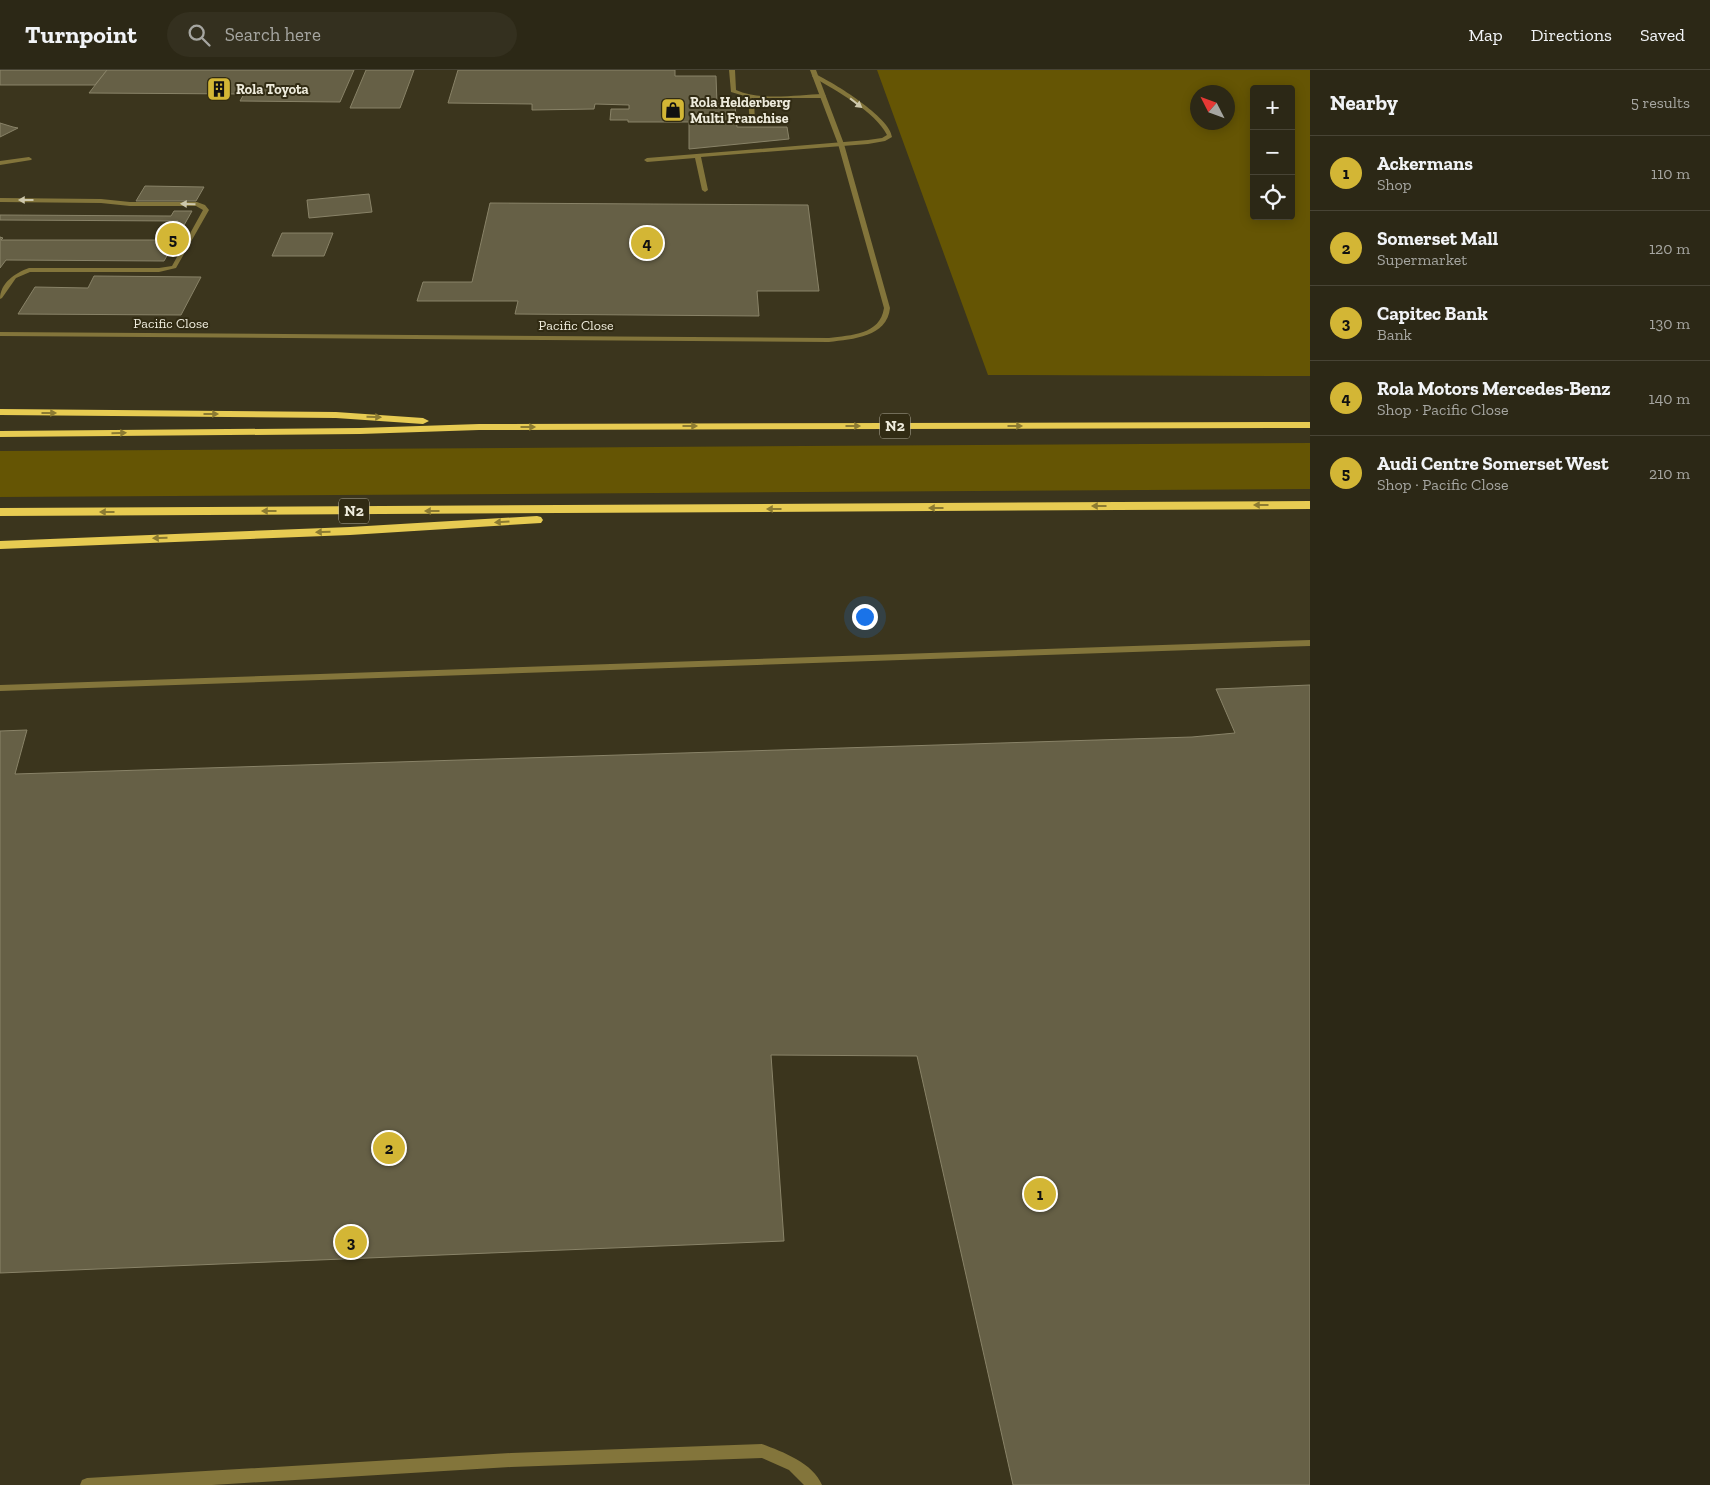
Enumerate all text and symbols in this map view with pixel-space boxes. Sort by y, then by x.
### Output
search box [167,12,517,57]
text: Turnpoint [25,20,137,49]
icon: search [185,21,213,49]
text: Search here [225,23,321,46]
text: Map [1468,24,1503,46]
text: Directions [1531,24,1612,46]
text: Saved [1640,24,1685,46]
building icon: Rola Toyota [206,76,232,102]
place label: Rola Toyota [236,81,309,98]
north arrow [1190,85,1235,130]
map controls [1250,85,1295,220]
button: + [1250,85,1295,130]
text: Nearby [1330,90,1398,115]
text: 5 results [1631,93,1690,112]
place label: Rola Helderberg Multi Franchise [690,94,791,127]
shop icon: Rola Helderberg Multi Franchise [660,97,686,123]
one-way arrow [849,98,863,108]
button: − [1250,130,1295,175]
text: Ackermans [1377,152,1473,175]
text: 1 [1343,164,1349,183]
text: 110 m [1651,164,1690,183]
button: locate [1250,175,1295,220]
text: Shop [1377,175,1412,194]
one-way arrow [18,196,34,204]
one-way arrow [180,200,196,208]
pin: 5 [157,220,189,258]
pin: 4 [631,224,663,262]
text: Somerset Mall [1377,227,1498,250]
text: 2 [1342,239,1350,258]
text: 120 m [1649,239,1690,258]
text: Supermarket [1377,250,1467,269]
text: Capitec Bank [1377,302,1488,325]
text: 3 [1342,314,1350,333]
text: 130 m [1649,314,1690,333]
street label: Pacific Close [133,315,209,332]
street label: Pacific Close [538,317,614,334]
text: Bank [1377,325,1412,344]
text: Rola Motors Mercedes-Benz [1377,377,1611,400]
text: 4 [1341,389,1351,408]
text: 140 m [1649,389,1690,408]
text: Shop · Pacific Close [1377,400,1508,419]
one-way arrow [41,409,57,417]
one-way arrow [203,410,219,418]
one-way arrow [366,413,382,421]
road number: N2 [880,414,910,438]
one-way arrow [683,422,699,430]
one-way arrow [845,422,861,430]
one-way arrow [1008,422,1024,430]
one-way arrow [520,423,536,431]
one-way arrow [111,429,127,437]
text: Audi Centre Somerset West [1377,452,1608,475]
text: 5 [1342,464,1350,483]
text: 210 m [1649,464,1690,483]
text: Shop · Pacific Close [1377,475,1508,494]
road number: N2 [339,498,369,524]
one-way arrow [1253,501,1269,509]
one-way arrow [1091,503,1107,511]
one-way arrow [928,504,944,512]
one-way arrow [766,505,782,513]
one-way arrow [261,507,277,515]
one-way arrow [424,507,440,515]
one-way arrow [99,508,115,516]
one-way arrow [494,518,510,526]
one-way arrow [314,528,330,536]
one-way arrow [152,535,168,543]
your location [852,604,878,630]
pin: 2 [373,1129,405,1167]
pin: 1 [1024,1175,1056,1213]
pin: 3 [335,1223,367,1261]

